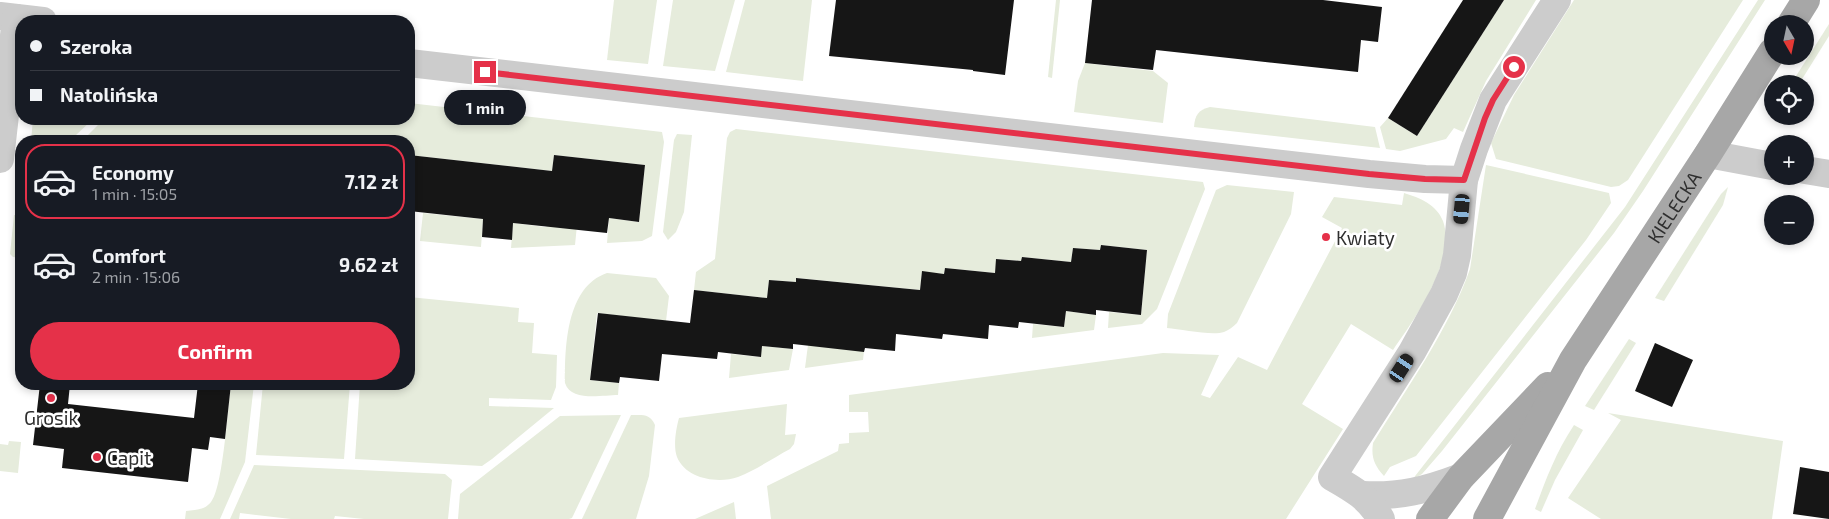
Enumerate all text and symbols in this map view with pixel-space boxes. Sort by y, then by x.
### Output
north arrow [1764,15,1814,65]
map controls [1764,15,1814,245]
text: Szeroka [60,35,132,58]
route start [1503,56,1525,78]
route end [474,61,496,83]
button: locate [1764,75,1814,125]
text: Natolińska [60,83,158,106]
callout: 1 min [444,90,526,124]
text: 1 min [466,98,504,117]
button: + [1764,135,1814,185]
icon: car [32,159,77,204]
text: Economy [92,161,174,184]
street label: KIELECKA [1642,166,1705,247]
text: 7.12 zł [345,170,398,193]
text: 1 min · 15:05 [92,184,177,203]
car [1453,193,1470,225]
button: − [1764,195,1814,245]
place label: Kwiaty [1336,226,1395,249]
marker: Kwiaty [1320,231,1332,243]
icon: car [32,242,77,287]
text: Comfort [92,244,166,267]
text: 9.62 zł [339,253,398,276]
text: 2 min · 15:06 [92,267,180,286]
button: Confirm [30,322,400,380]
car [1387,351,1416,385]
marker: Grosik [45,392,57,404]
place label: Grosik [24,406,78,429]
place label: Capit [107,446,151,469]
marker: Capit [91,451,103,463]

